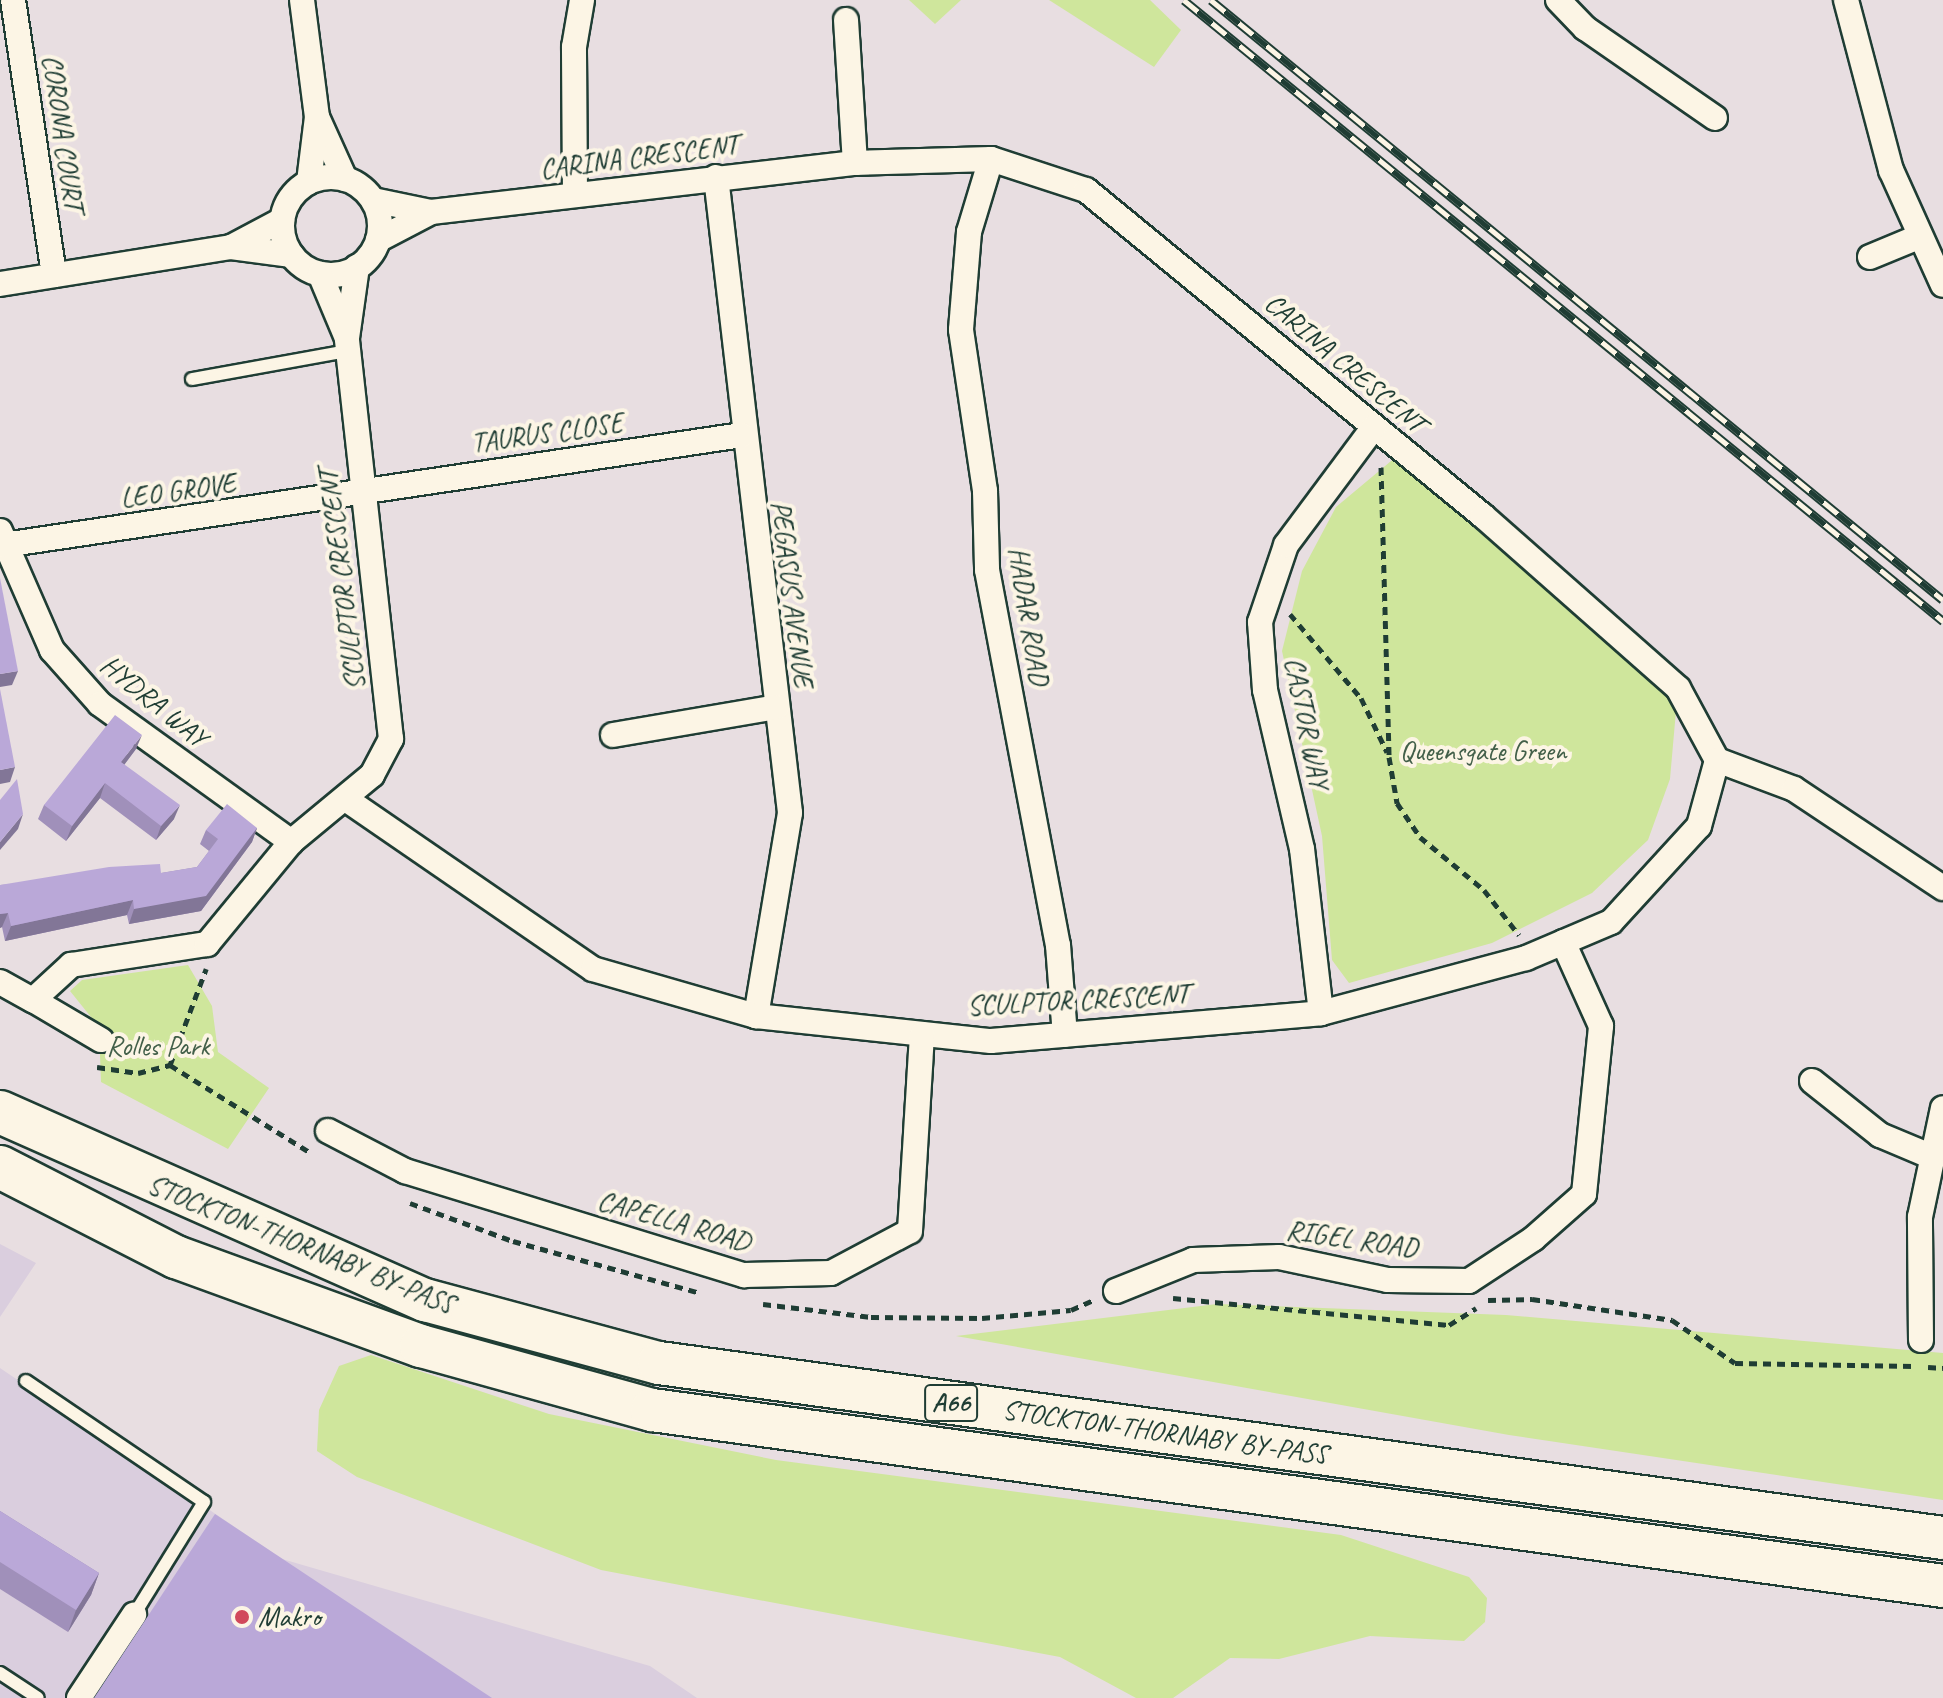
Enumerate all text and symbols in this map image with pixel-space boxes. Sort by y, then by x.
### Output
street label: CORONA COURT [35,53,91,213]
street label: CARINA CRESCENT [538,128,740,186]
street label: CARINA CRESCENT [1258,286,1432,440]
street label: TAURUS CLOSE [469,406,625,460]
street label: LEO GROVE [118,466,238,516]
street label: SCULPTOR CRESCENT [312,467,372,693]
street label: PEGASUS AVENUE [764,499,820,689]
street label: HADAR ROAD [1002,545,1056,687]
street label: HYDRA WAY [94,648,214,754]
street label: CASTOR WAY [1278,654,1336,792]
park label: Queensgate Green [1400,734,1566,768]
street label: SCULPTOR CRESCENT [966,977,1190,1023]
park label: Rolles Park [106,1029,210,1063]
street label: STOCKTON-THORNABY BY-PASS [143,1167,459,1321]
street label: CAPELLA ROAD [594,1183,754,1259]
street label: RIGEL ROAD [1284,1213,1420,1265]
road number: A66 [923,1381,979,1425]
street label: STOCKTON-THORNABY BY-PASS [1000,1393,1330,1471]
place label: Makro [258,1600,321,1634]
marker: Makro [233,1608,251,1626]

